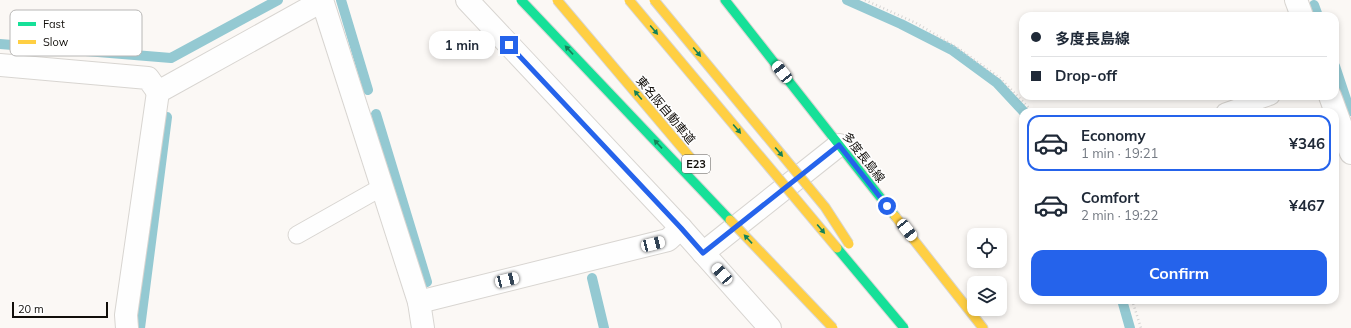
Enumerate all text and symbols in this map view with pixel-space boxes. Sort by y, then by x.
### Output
legend [10,10,142,56]
text: Fast [43,17,65,31]
one-way arrow [649,24,658,35]
text: 多度長島線 [1055,29,1130,48]
callout: 1 min [429,31,495,59]
text: Slow [43,35,69,49]
route end [500,36,518,54]
text: 1 min [445,37,479,53]
one-way arrow [564,45,574,55]
one-way arrow [692,46,701,57]
car [770,59,794,85]
text: Drop-off [1055,66,1117,85]
street label: 東名阪自動車道 [633,73,699,147]
one-way arrow [633,90,642,101]
one-way arrow [733,124,742,135]
icon: car [1033,125,1069,161]
text: Economy [1081,126,1146,145]
street label: 多度長島線 [840,129,888,185]
text: ¥346 [1289,134,1325,153]
one-way arrow [654,139,663,150]
text: 1 min · 19:21 [1081,145,1158,161]
one-way arrow [775,146,784,157]
road number: E23 [682,155,710,173]
icon: car [1033,187,1069,223]
text: Comfort [1081,188,1139,207]
text: ¥467 [1289,196,1325,215]
route start [878,197,896,215]
text: 2 min · 19:22 [1081,207,1158,223]
car [895,217,919,243]
one-way arrow [816,224,825,234]
map controls [967,228,1007,316]
button: locate [967,228,1007,268]
one-way arrow [743,234,753,244]
car [640,235,666,253]
button: Confirm [1031,250,1327,296]
car [710,261,734,287]
car [494,271,520,289]
button: layers [967,276,1007,316]
scale bar [12,300,108,319]
text: 20 m [18,302,44,316]

